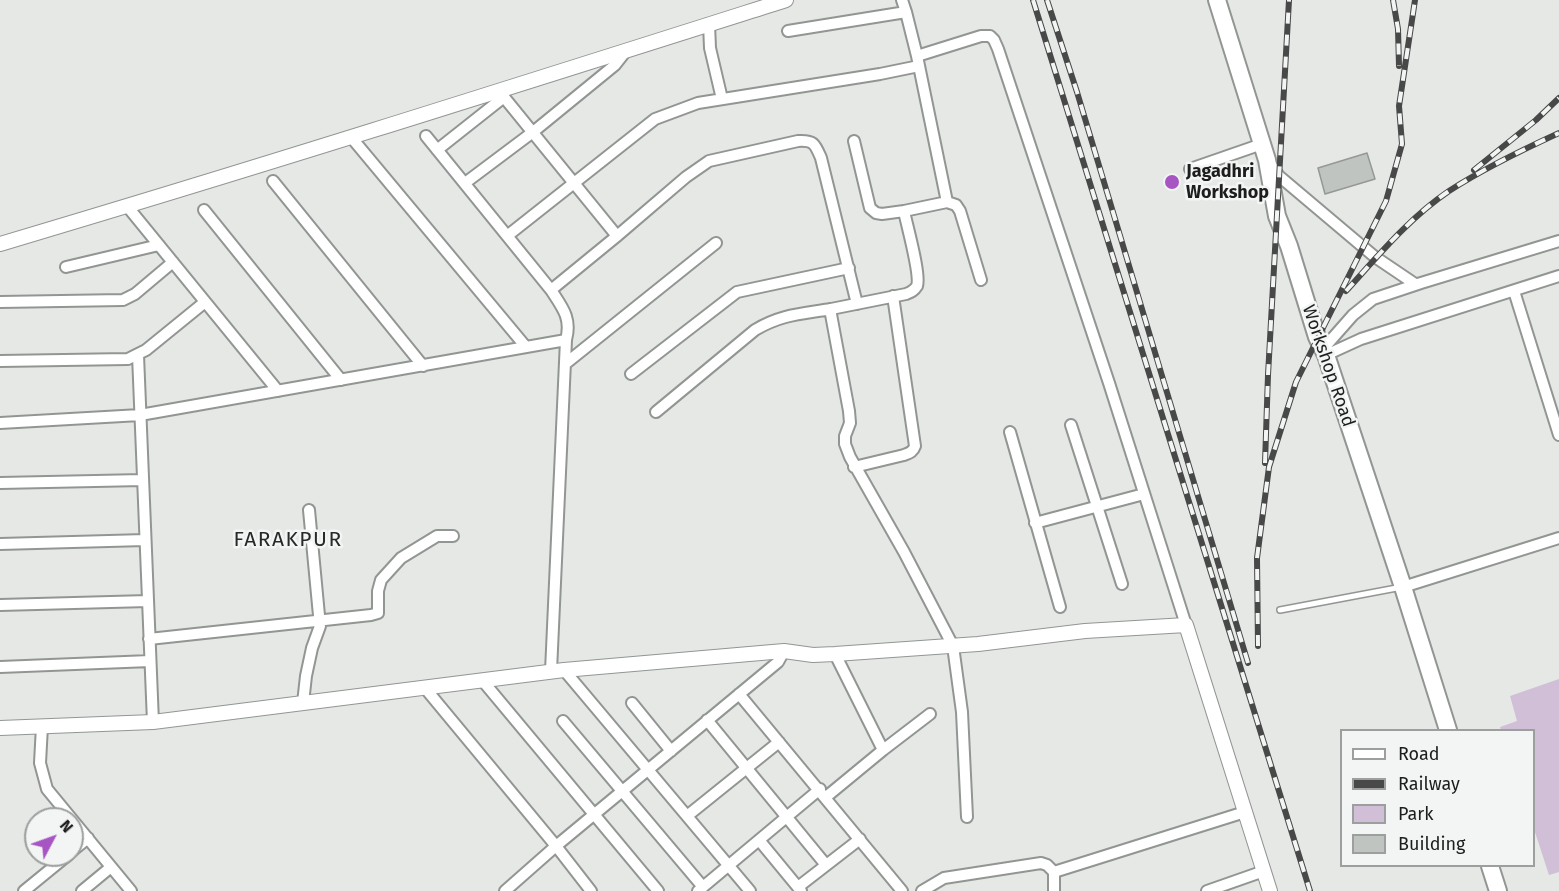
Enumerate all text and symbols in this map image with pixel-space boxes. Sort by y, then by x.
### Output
place label: Jagadhri Workshop [1186,161,1269,204]
marker: Jagadhri Workshop [1163,173,1181,191]
street label: Workshop Road [1297,302,1359,430]
district label: FARAKPUR [233,527,343,553]
legend [1340,729,1535,867]
text: Road [1398,743,1440,765]
text: Railway [1398,773,1460,795]
text: Park [1398,803,1433,825]
north arrow [24,807,84,867]
text: N [56,816,77,836]
text: Building [1398,833,1465,855]

